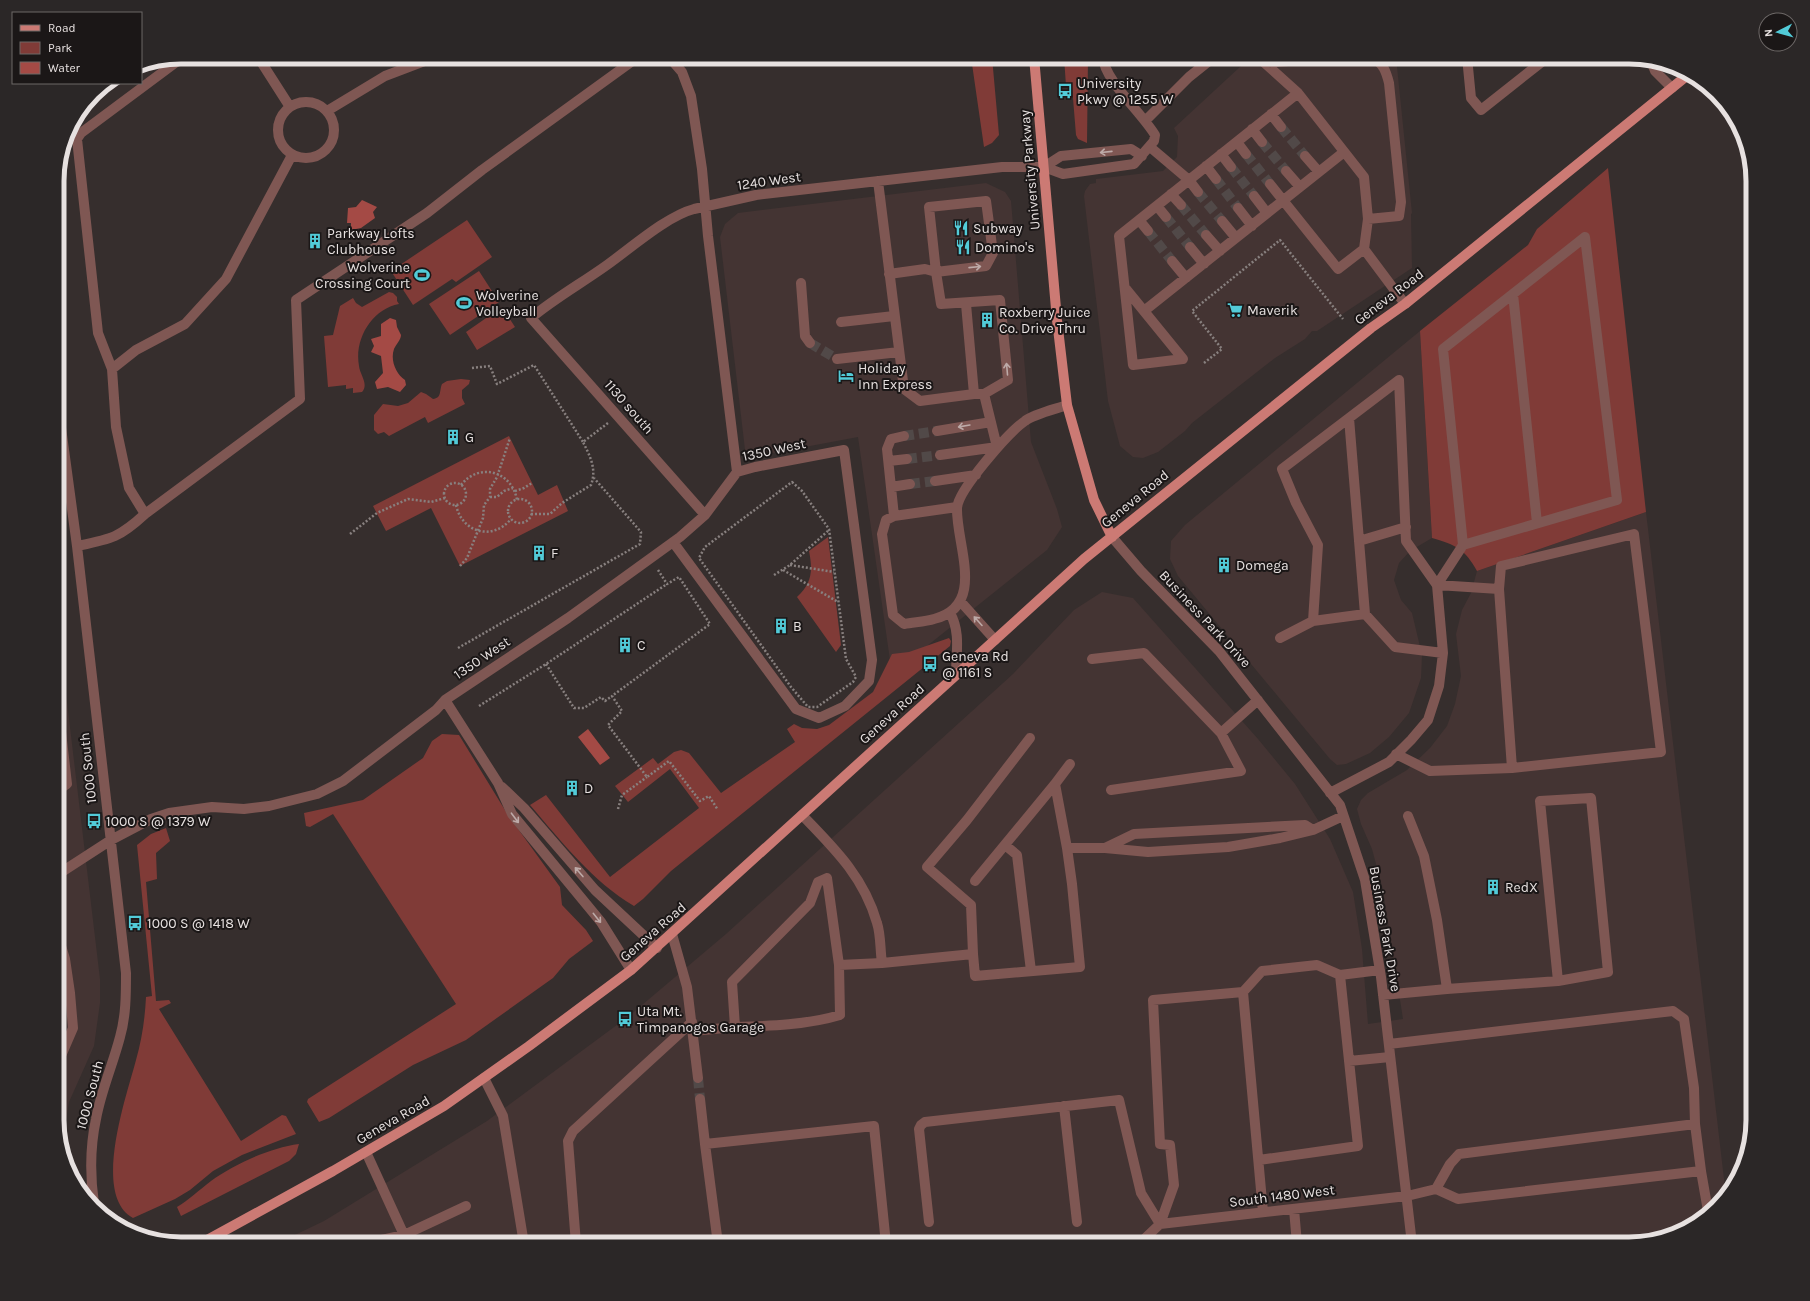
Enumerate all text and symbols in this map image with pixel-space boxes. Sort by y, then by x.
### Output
legend [12,12,142,84]
north arrow [1758,12,1798,52]
text: Road [48,21,76,35]
text: N [1762,28,1775,38]
text: Park [48,41,73,55]
text: Water [48,61,81,75]
place label: University Pkwy @ 1255 W [1077,75,1174,108]
bus stop icon: University Pkwy @ 1255 W [1056,82,1074,100]
street label: University Parkway [1016,109,1044,231]
one-way arrow [1100,148,1113,155]
street label: 1240 West [736,168,802,194]
restaurant icon: Subway [952,219,970,237]
place label: Subway [973,220,1023,237]
place label: Parkway Lofts Clubhouse [327,225,415,258]
building icon: Parkway Lofts Clubhouse [306,232,324,250]
restaurant icon: Domino's [954,238,972,256]
place label: Domino's [975,239,1035,256]
place label: Wolverine Crossing Court [315,259,410,292]
one-way arrow [968,264,981,271]
street label: Geneva Road [1351,265,1427,329]
sports icon: Wolverine Crossing Court [413,266,431,284]
place label: Wolverine Volleyball [476,287,539,320]
sports icon: Wolverine Volleyball [455,294,473,312]
supermarket icon: Maverik [1226,301,1244,319]
place label: Maverik [1247,302,1298,319]
place label: Roxberry Juice Co. Drive Thru [999,304,1091,337]
building icon: Roxberry Juice Co. Drive Thru [978,311,996,329]
place label: Holiday Inn Express [858,360,932,393]
one-way arrow [1003,363,1010,376]
hotel icon: Holiday Inn Express [837,367,855,385]
street label: 1130 south [601,376,657,438]
one-way arrow [958,423,971,431]
building icon: G [444,428,462,446]
place label: G [465,429,474,446]
street label: 1350 West [741,435,807,465]
street label: Geneva Road [1098,467,1172,531]
building icon: F [530,544,548,562]
place label: F [551,545,558,562]
building icon: Domega [1215,556,1233,574]
place label: Domega [1236,557,1289,574]
street label: Business Park Drive [1156,567,1254,671]
one-way arrow [973,616,983,626]
building icon: B [772,617,790,635]
place label: B [793,618,802,635]
street label: 1350 West [451,633,513,683]
building icon: C [616,636,634,654]
place label: C [637,637,646,654]
place label: Geneva Rd @ 1161 S [942,648,1009,681]
bus stop icon: Geneva Rd @ 1161 S [921,655,939,673]
street label: Geneva Road [856,680,928,748]
street label: 1000 South [76,732,100,804]
building icon: D [563,779,581,797]
place label: D [584,780,593,797]
bus stop icon: 1000 S @ 1379 W [85,812,103,830]
one-way arrow [511,812,519,823]
place label: 1000 S @ 1379 W [106,813,211,830]
street label: Business Park Drive [1366,865,1404,993]
one-way arrow [575,866,584,877]
building icon: RedX [1484,878,1502,896]
place label: RedX [1505,879,1538,896]
street label: Geneva Road [616,899,690,965]
one-way arrow [593,913,602,924]
bus stop icon: 1000 S @ 1418 W [126,914,144,932]
place label: 1000 S @ 1418 W [147,915,250,932]
place label: Uta Mt. Timpanogos Garage [637,1003,764,1036]
bus stop icon: Uta Mt. Timpanogos Garage [616,1010,634,1028]
street label: 1000 South [73,1058,107,1132]
street label: Geneva Road [353,1092,433,1148]
street label: South 1480 West [1228,1181,1336,1211]

